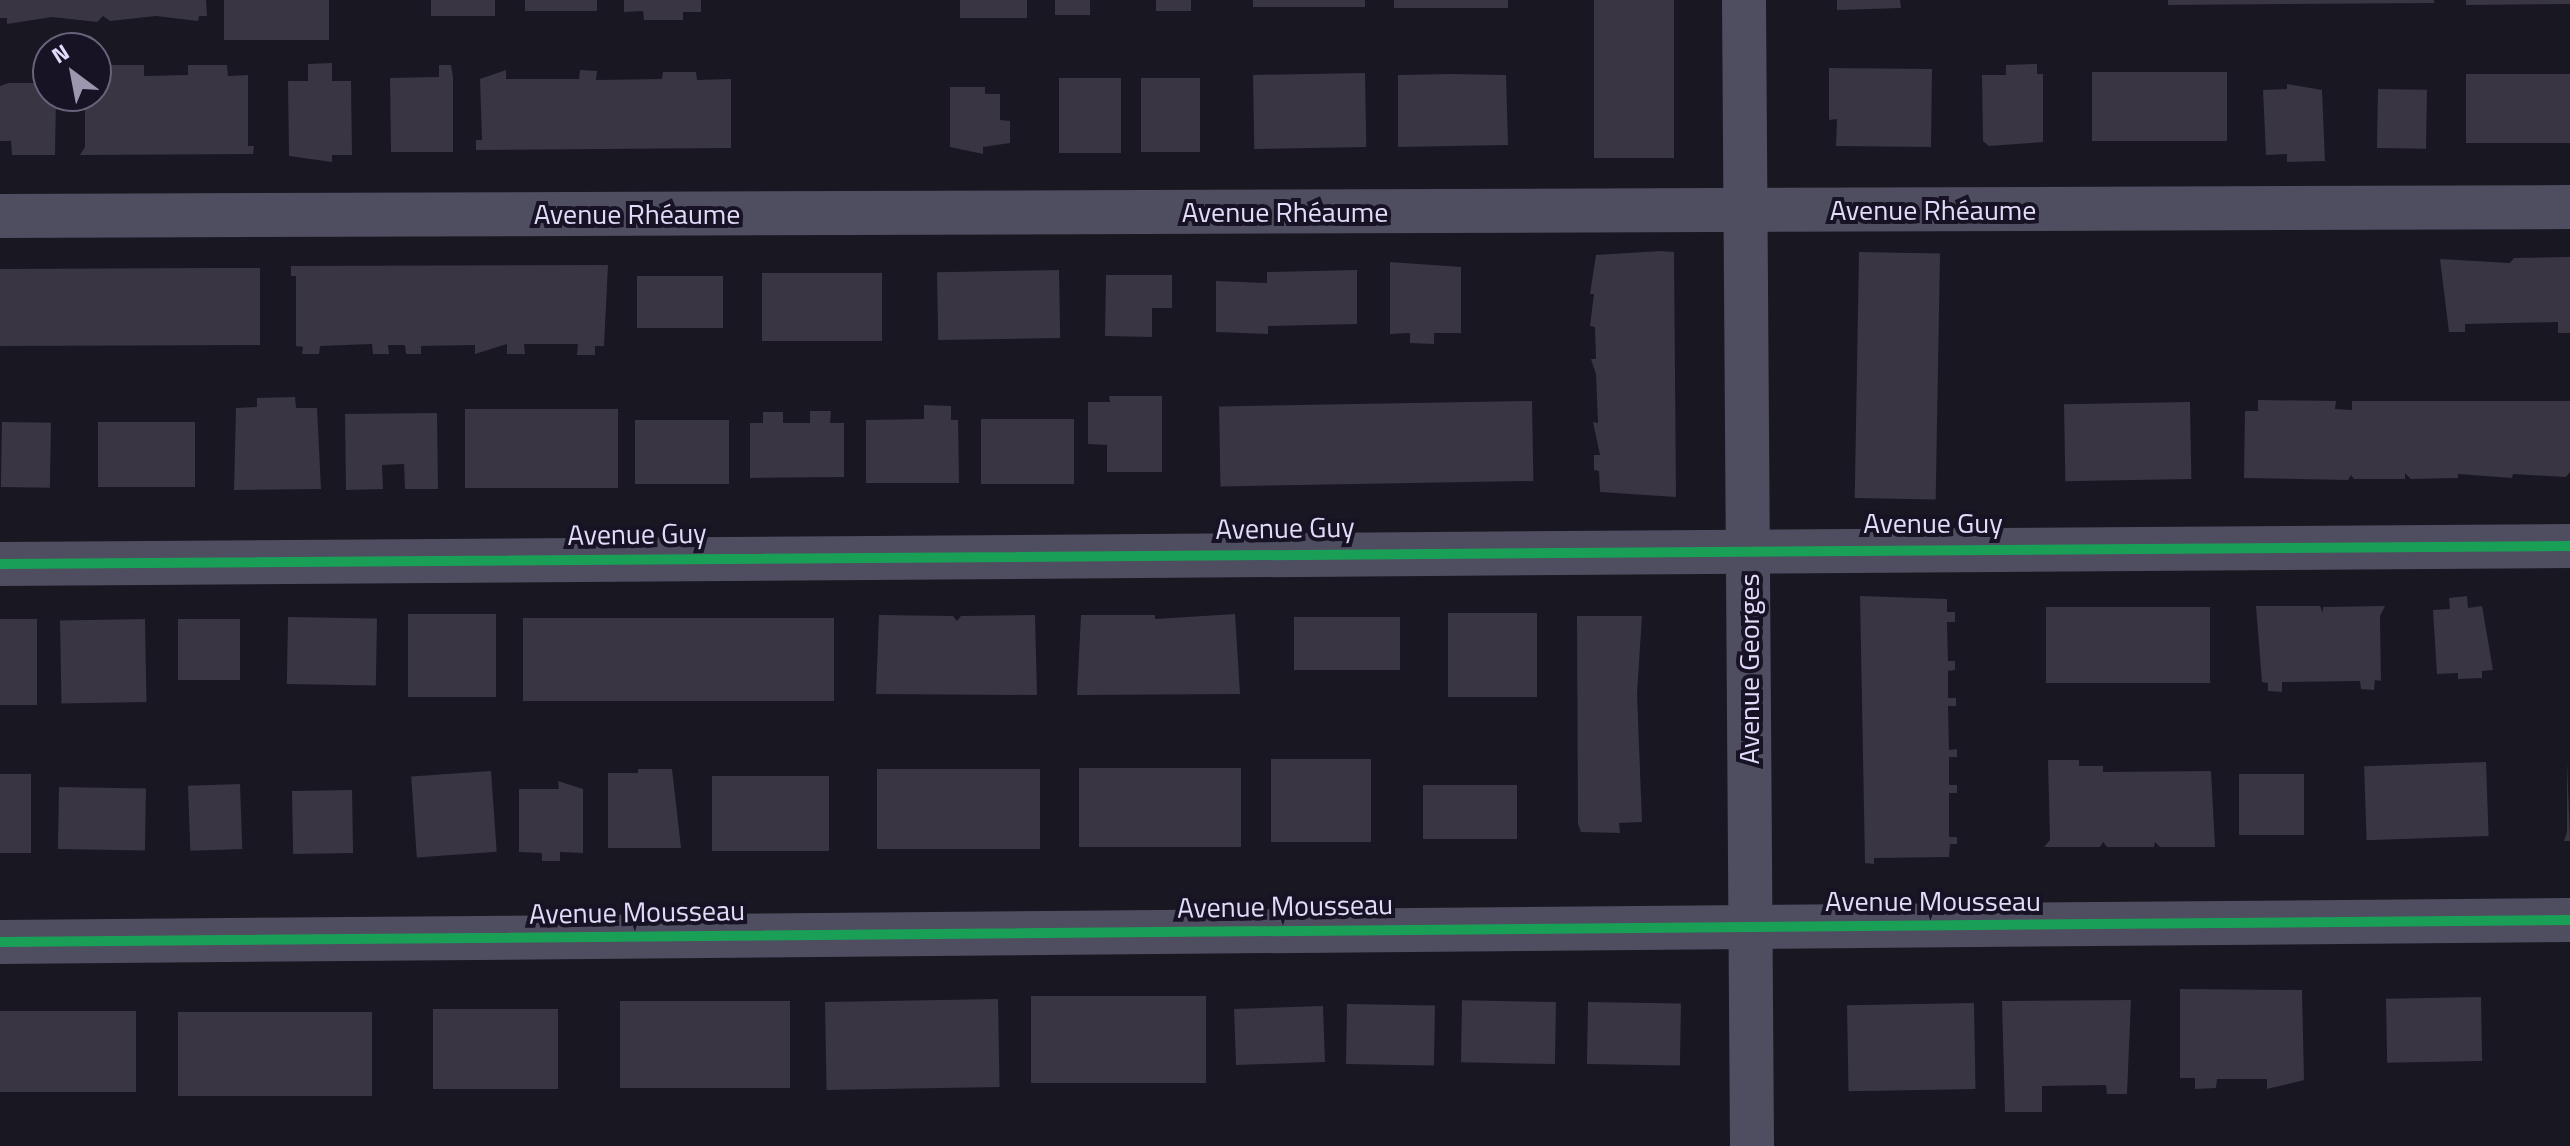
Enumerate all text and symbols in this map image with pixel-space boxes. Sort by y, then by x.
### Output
north arrow [32,32,112,112]
text: N [45,35,76,72]
street label: Avenue Rhéaume [1830,193,2036,227]
street label: Avenue Rhéaume [1182,195,1388,229]
street label: Avenue Rhéaume [534,197,740,231]
street label: Avenue Guy [1863,506,2003,540]
street label: Avenue Guy [1215,510,1355,546]
street label: Avenue Guy [567,516,707,552]
street label: Avenue Georges [1732,574,1766,764]
street label: Avenue Mousseau [1825,884,2041,918]
street label: Avenue Mousseau [1177,887,1393,925]
street label: Avenue Mousseau [529,893,745,931]

